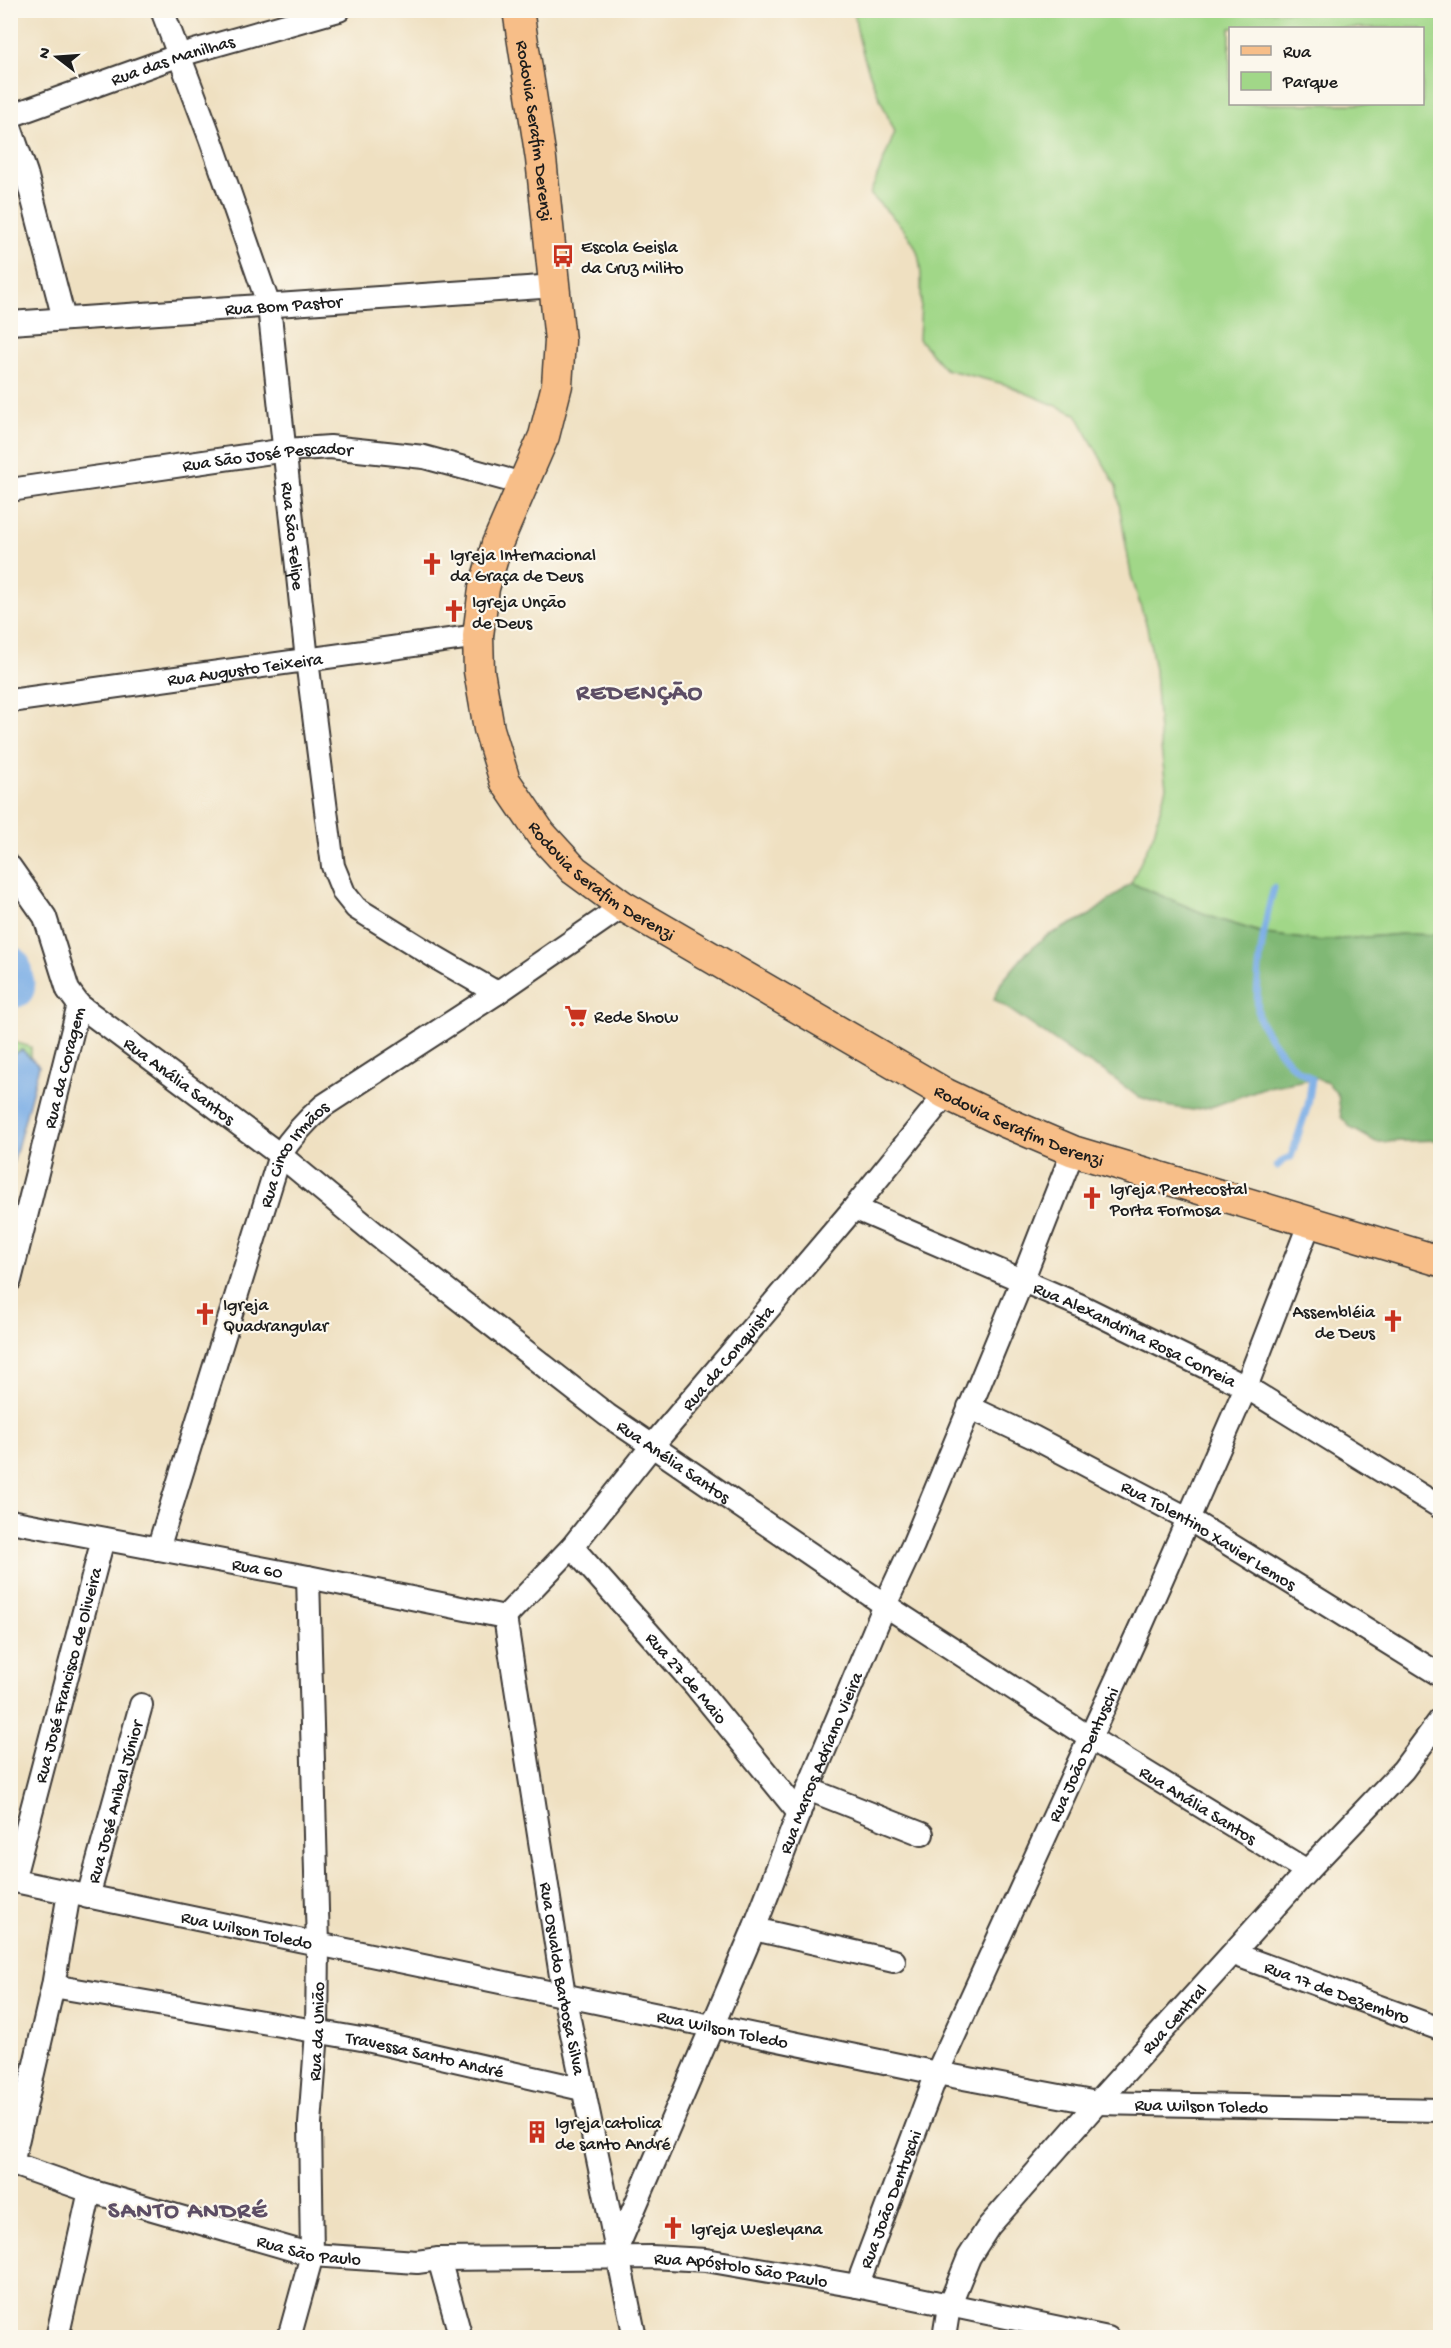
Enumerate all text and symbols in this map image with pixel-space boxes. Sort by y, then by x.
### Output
north arrow [27,27,87,87]
legend [1229,27,1424,105]
street label: Rua das Manilhas [109,32,239,92]
street label: Rodovia Serafim Derenzi [510,39,555,223]
text: Rua [1283,43,1312,64]
text: N [35,45,57,61]
text: Parque [1282,73,1339,94]
place label: Escola Geisla da Cruz Milito [581,238,684,280]
bus stop icon: Escola Geisla da Cruz Milito [550,243,576,269]
street label: Rua Bom Pastor [224,292,344,321]
street label: Rua São José Pescador [181,439,355,478]
street label: Rua São Felipe [275,481,308,592]
place label: Igreja Internacional da Graça de Deus [450,546,596,588]
church icon: Igreja Internacional da Graça de Deus [419,551,445,577]
place label: Igreja Unção de Deus [472,593,566,635]
church icon: Igreja Unção de Deus [441,598,467,624]
street label: Rua Augusto Teixeira [166,650,325,692]
district label: REDENÇÃO [575,680,704,709]
street label: Rodovia Serafim Derenzi [522,818,678,947]
supermarket icon: Rede Show [563,1003,589,1029]
street label: Rua da Coragem [40,1005,91,1131]
place label: Rede Show [594,1008,678,1029]
street label: Rua Anália Santos [118,1034,239,1131]
street label: Rodovia Serafim Derenzi [930,1081,1106,1173]
street label: Rua Cinco Irmãos [256,1096,335,1211]
place label: Igreja Pentecostal Porta Formosa [1109,1180,1248,1222]
church icon: Igreja Pentecostal Porta Formosa [1079,1185,1105,1211]
street label: Rua Alexandrina Rosa Correia [1030,1279,1240,1394]
place label: Igreja Quadrangular [223,1296,330,1338]
church icon: Igreja Quadrangular [192,1301,218,1327]
street label: Rua da Conquista [678,1301,780,1416]
place label: Assembléia de Deus [1292,1303,1376,1345]
church icon: Assembléia de Deus [1380,1308,1406,1334]
street label: Rua Anélia Santos [612,1417,735,1510]
street label: Rua Tolentino Xavier Lemos [1117,1477,1300,1597]
street label: Rua 60 [230,1555,284,1585]
street label: Rua José Francisco de Oliveira [31,1565,108,1786]
street label: Rua 27 de Maio [640,1629,730,1729]
street label: Rua Marcos Adriano Vieira [776,1669,869,1857]
street label: Rua João Dentuschi [1045,1684,1125,1826]
street label: Rua José Anibal Júnior [84,1717,150,1886]
street label: Rua Anália Santos [1135,1763,1261,1851]
street label: Rua Osvaldo Barbosa Silva [534,1881,588,2078]
street label: Rua Wilson Toledo [179,1908,314,1956]
street label: Rua 17 de Dezembro [1261,1958,1412,2030]
street label: Rua Central [1138,1981,1213,2060]
street label: Rua da União [305,1982,331,2082]
street label: Rua Wilson Toledo [655,2007,790,2055]
street label: Travessa Santo André [343,2028,506,2084]
street label: Rua Wilson Toledo [1134,2096,1268,2119]
place label: Igreja catolica de santo André [555,2114,671,2156]
building icon: Igreja catolica de santo André [524,2119,550,2145]
street label: Rua João Dentuschi [856,2128,928,2272]
district label: SANTO ANDRÉ [108,2198,268,2227]
church icon: Igreja Wesleyana [660,2215,686,2241]
place label: Igreja Wesleyana [691,2220,824,2241]
street label: Rua São Paulo [254,2232,362,2271]
street label: Rua Apóstolo São Paulo [653,2249,829,2294]

